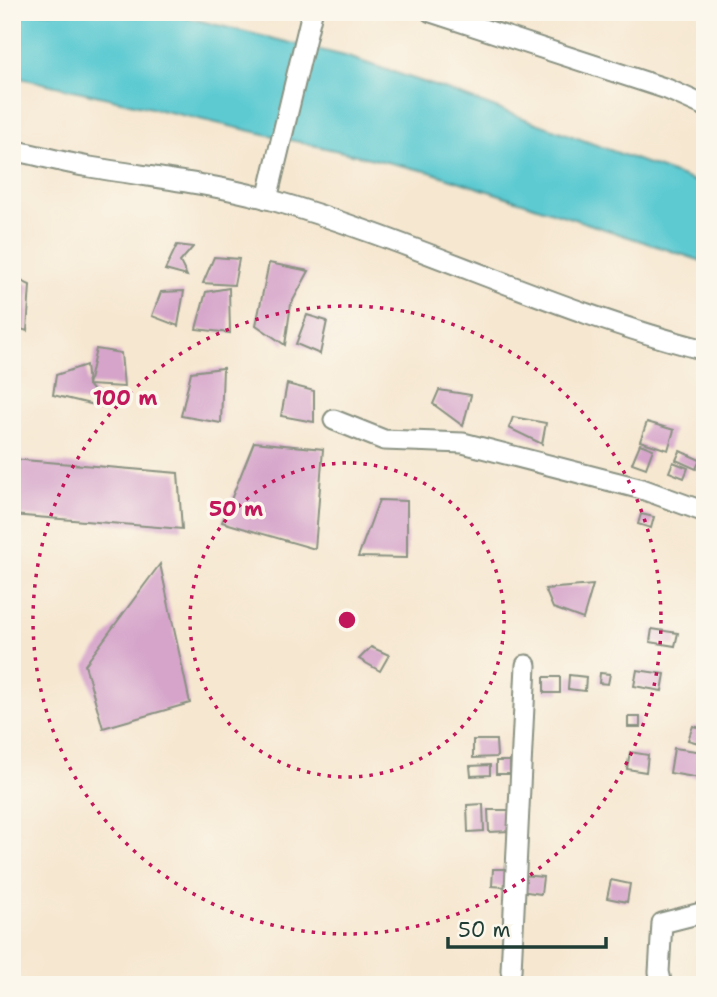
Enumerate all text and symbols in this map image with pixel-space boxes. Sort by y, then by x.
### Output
text: 100 m [93,384,157,412]
text: 50 m [209,495,263,523]
centre of rings [335,608,359,632]
scale bar [448,906,605,950]
text: 50 m [458,916,511,944]

